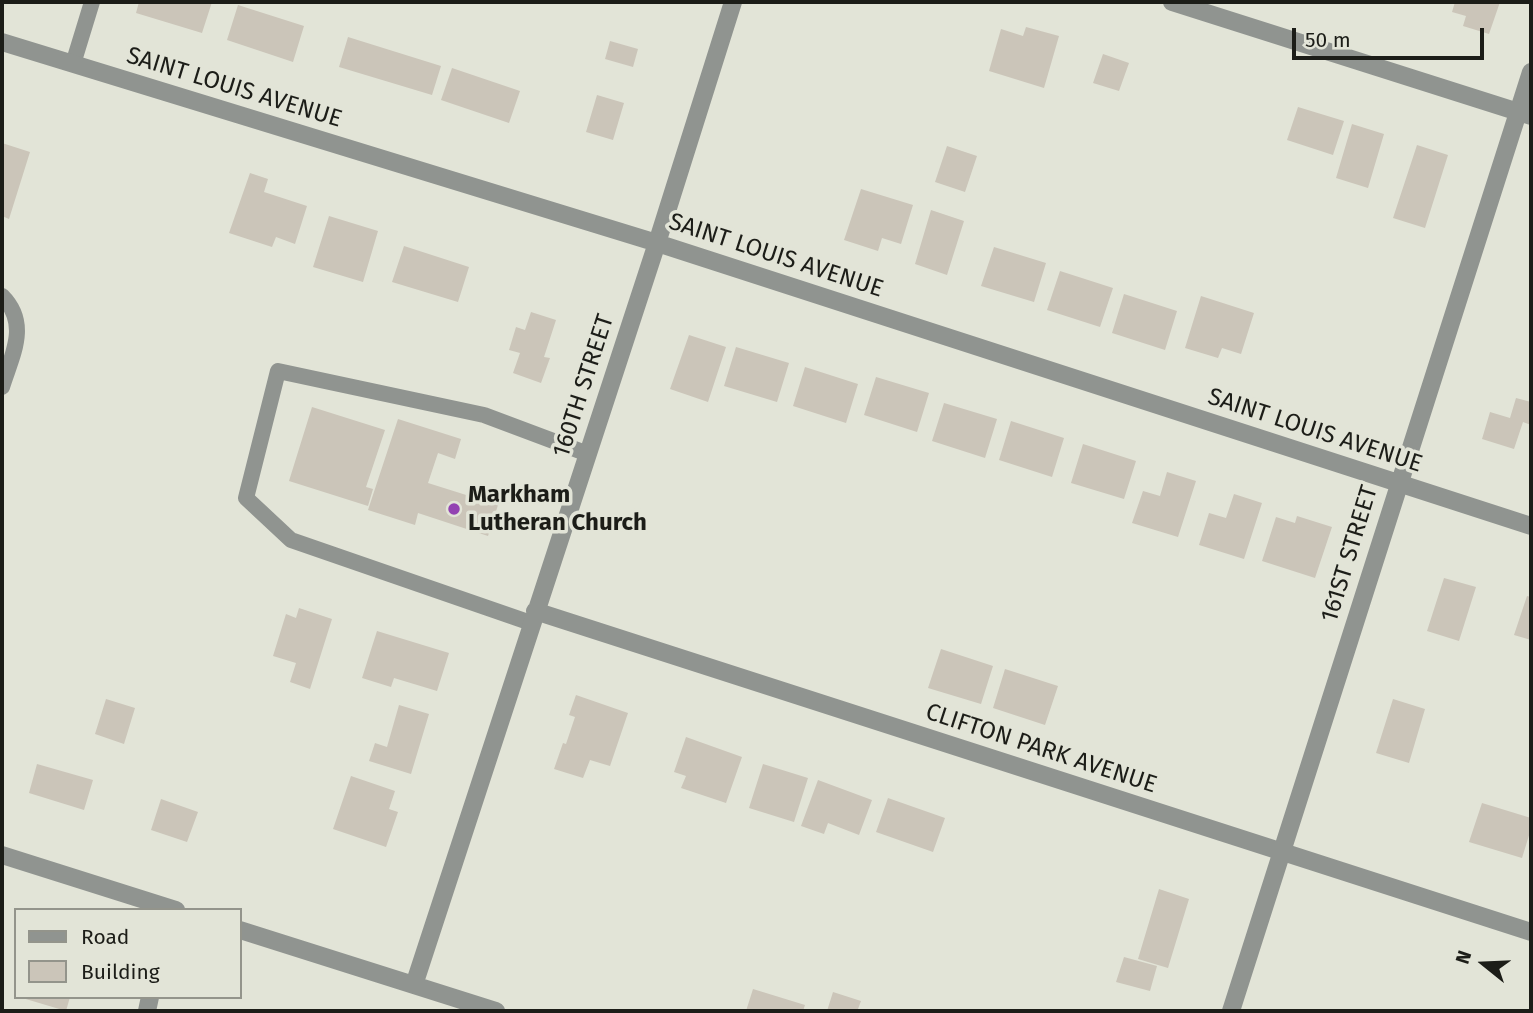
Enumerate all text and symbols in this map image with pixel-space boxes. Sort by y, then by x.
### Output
scale bar [1295,14,1488,58]
text: 50 m [1305,27,1351,53]
street label: SAINT LOUIS AVENUE [123,42,345,134]
street label: SAINT LOUIS AVENUE [665,208,887,304]
street label: 160TH STREET [547,311,621,461]
street label: SAINT LOUIS AVENUE [1204,383,1426,479]
place label: Markham Lutheran Church [468,481,647,537]
street label: 161ST STREET [1316,482,1384,626]
marker: Markham Lutheran Church [446,501,462,517]
street label: CLIFTON PARK AVENUE [922,698,1160,800]
legend [14,908,242,999]
text: Road [81,924,129,950]
north arrow [1449,929,1519,999]
text: N [1451,948,1476,967]
text: Building [81,959,160,985]

